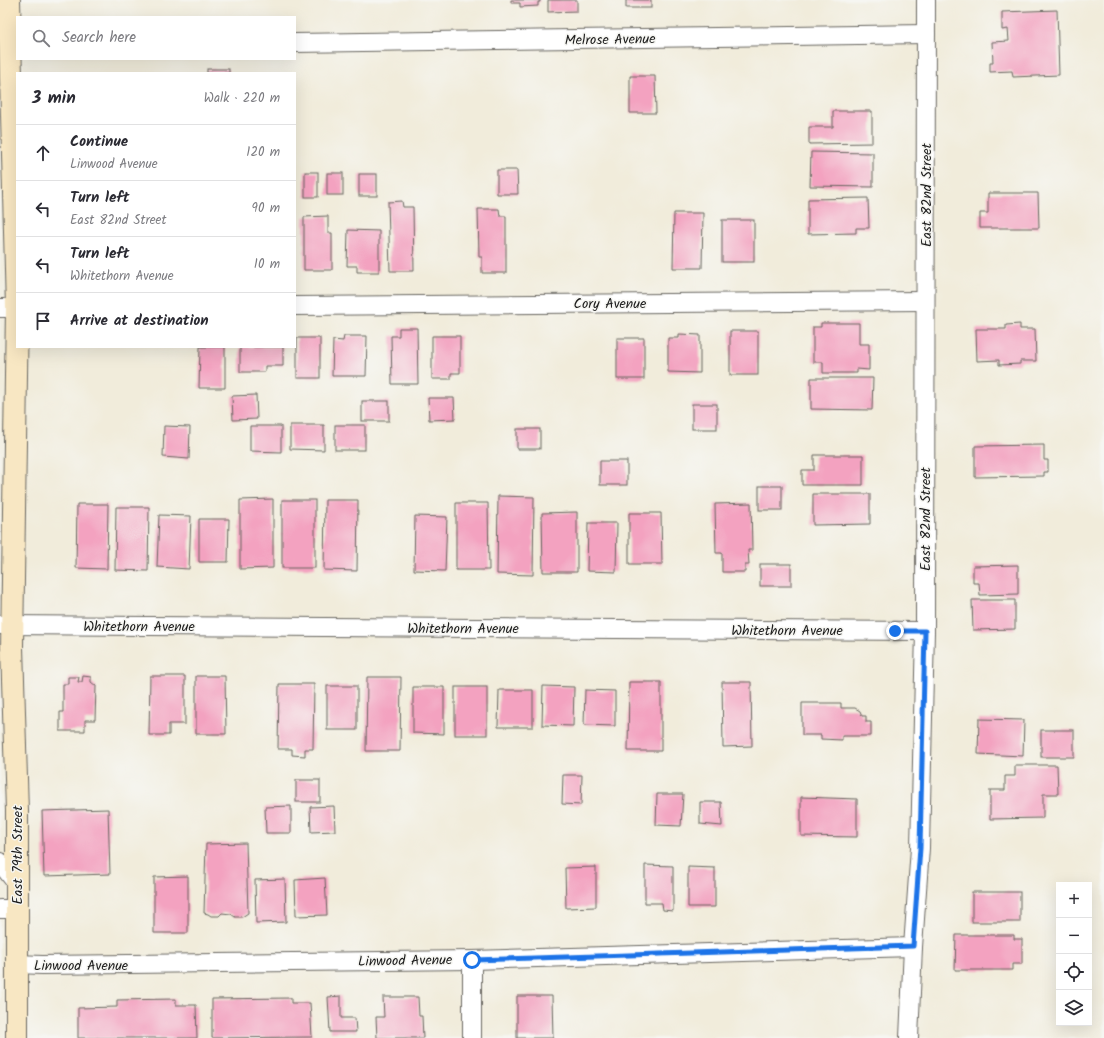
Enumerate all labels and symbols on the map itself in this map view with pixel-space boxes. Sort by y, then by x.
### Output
street label: Melrose Avenue [564,28,656,52]
street label: East 82nd Street [916,142,938,247]
street label: Cory Avenue [574,293,647,315]
street label: East 82nd Street [915,466,937,571]
street label: Whitethorn Avenue [83,616,196,638]
street label: Whitethorn Avenue [407,618,520,640]
street label: Whitethorn Avenue [731,620,844,642]
route end [886,622,904,640]
street label: East 79th Street [7,805,29,905]
street label: Linwood Avenue [358,949,453,973]
route start [463,951,481,969]
street label: Linwood Avenue [34,955,129,977]

